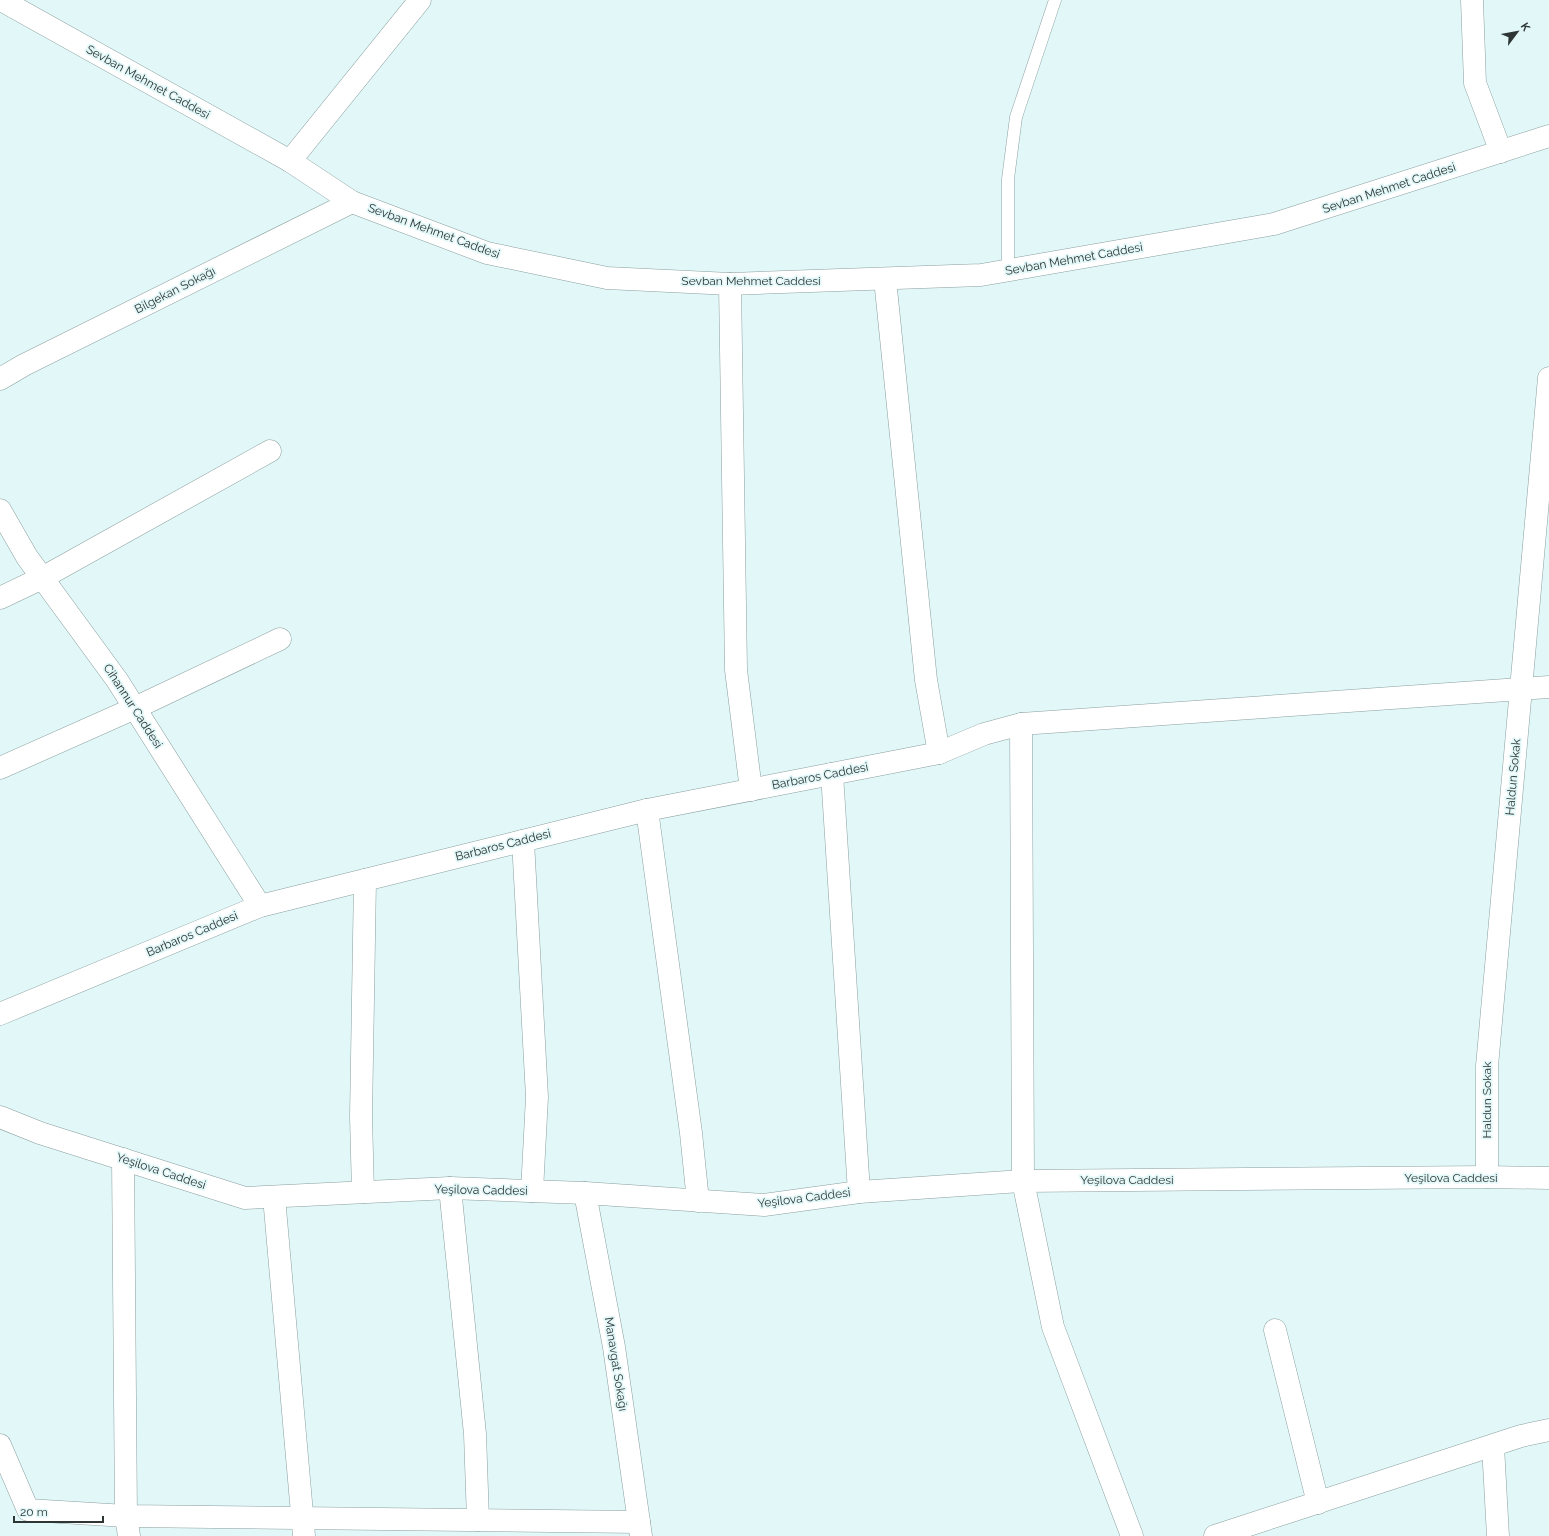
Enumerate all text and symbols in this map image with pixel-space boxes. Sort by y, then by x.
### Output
north arrow [1497,12,1537,52]
text: K [1518,20,1533,34]
street label: Sevban Mehmet Caddesi [84,42,212,122]
street label: Sevban Mehmet Caddesi [1321,160,1457,216]
street label: Sevban Mehmet Caddesi [366,201,502,261]
street label: Sevban Mehmet Caddesi [1004,240,1144,278]
street label: Bilgekan Sokağı [132,264,218,316]
street label: Sevban Mehmet Caddesi [681,274,821,288]
street label: Cihannur Caddesi [101,661,165,751]
street label: Haldun Sokak [1503,737,1523,816]
street label: Barbaros Caddesi [771,760,869,792]
street label: Barbaros Caddesi [454,826,552,864]
street label: Barbaros Caddesi [144,908,240,960]
street label: Haldun Sokak [1480,1061,1494,1138]
street label: Yeşilova Caddesi [114,1150,208,1192]
street label: Yeşilova Caddesi [1404,1171,1498,1185]
street label: Yeşilova Caddesi [1080,1173,1174,1187]
street label: Yeşilova Caddesi [434,1182,528,1198]
street label: Yeşilova Caddesi [757,1185,851,1211]
street label: Manavgat Sokağı [602,1316,630,1412]
scale bar [14,1498,103,1524]
text: 20 m [20,1505,48,1519]

